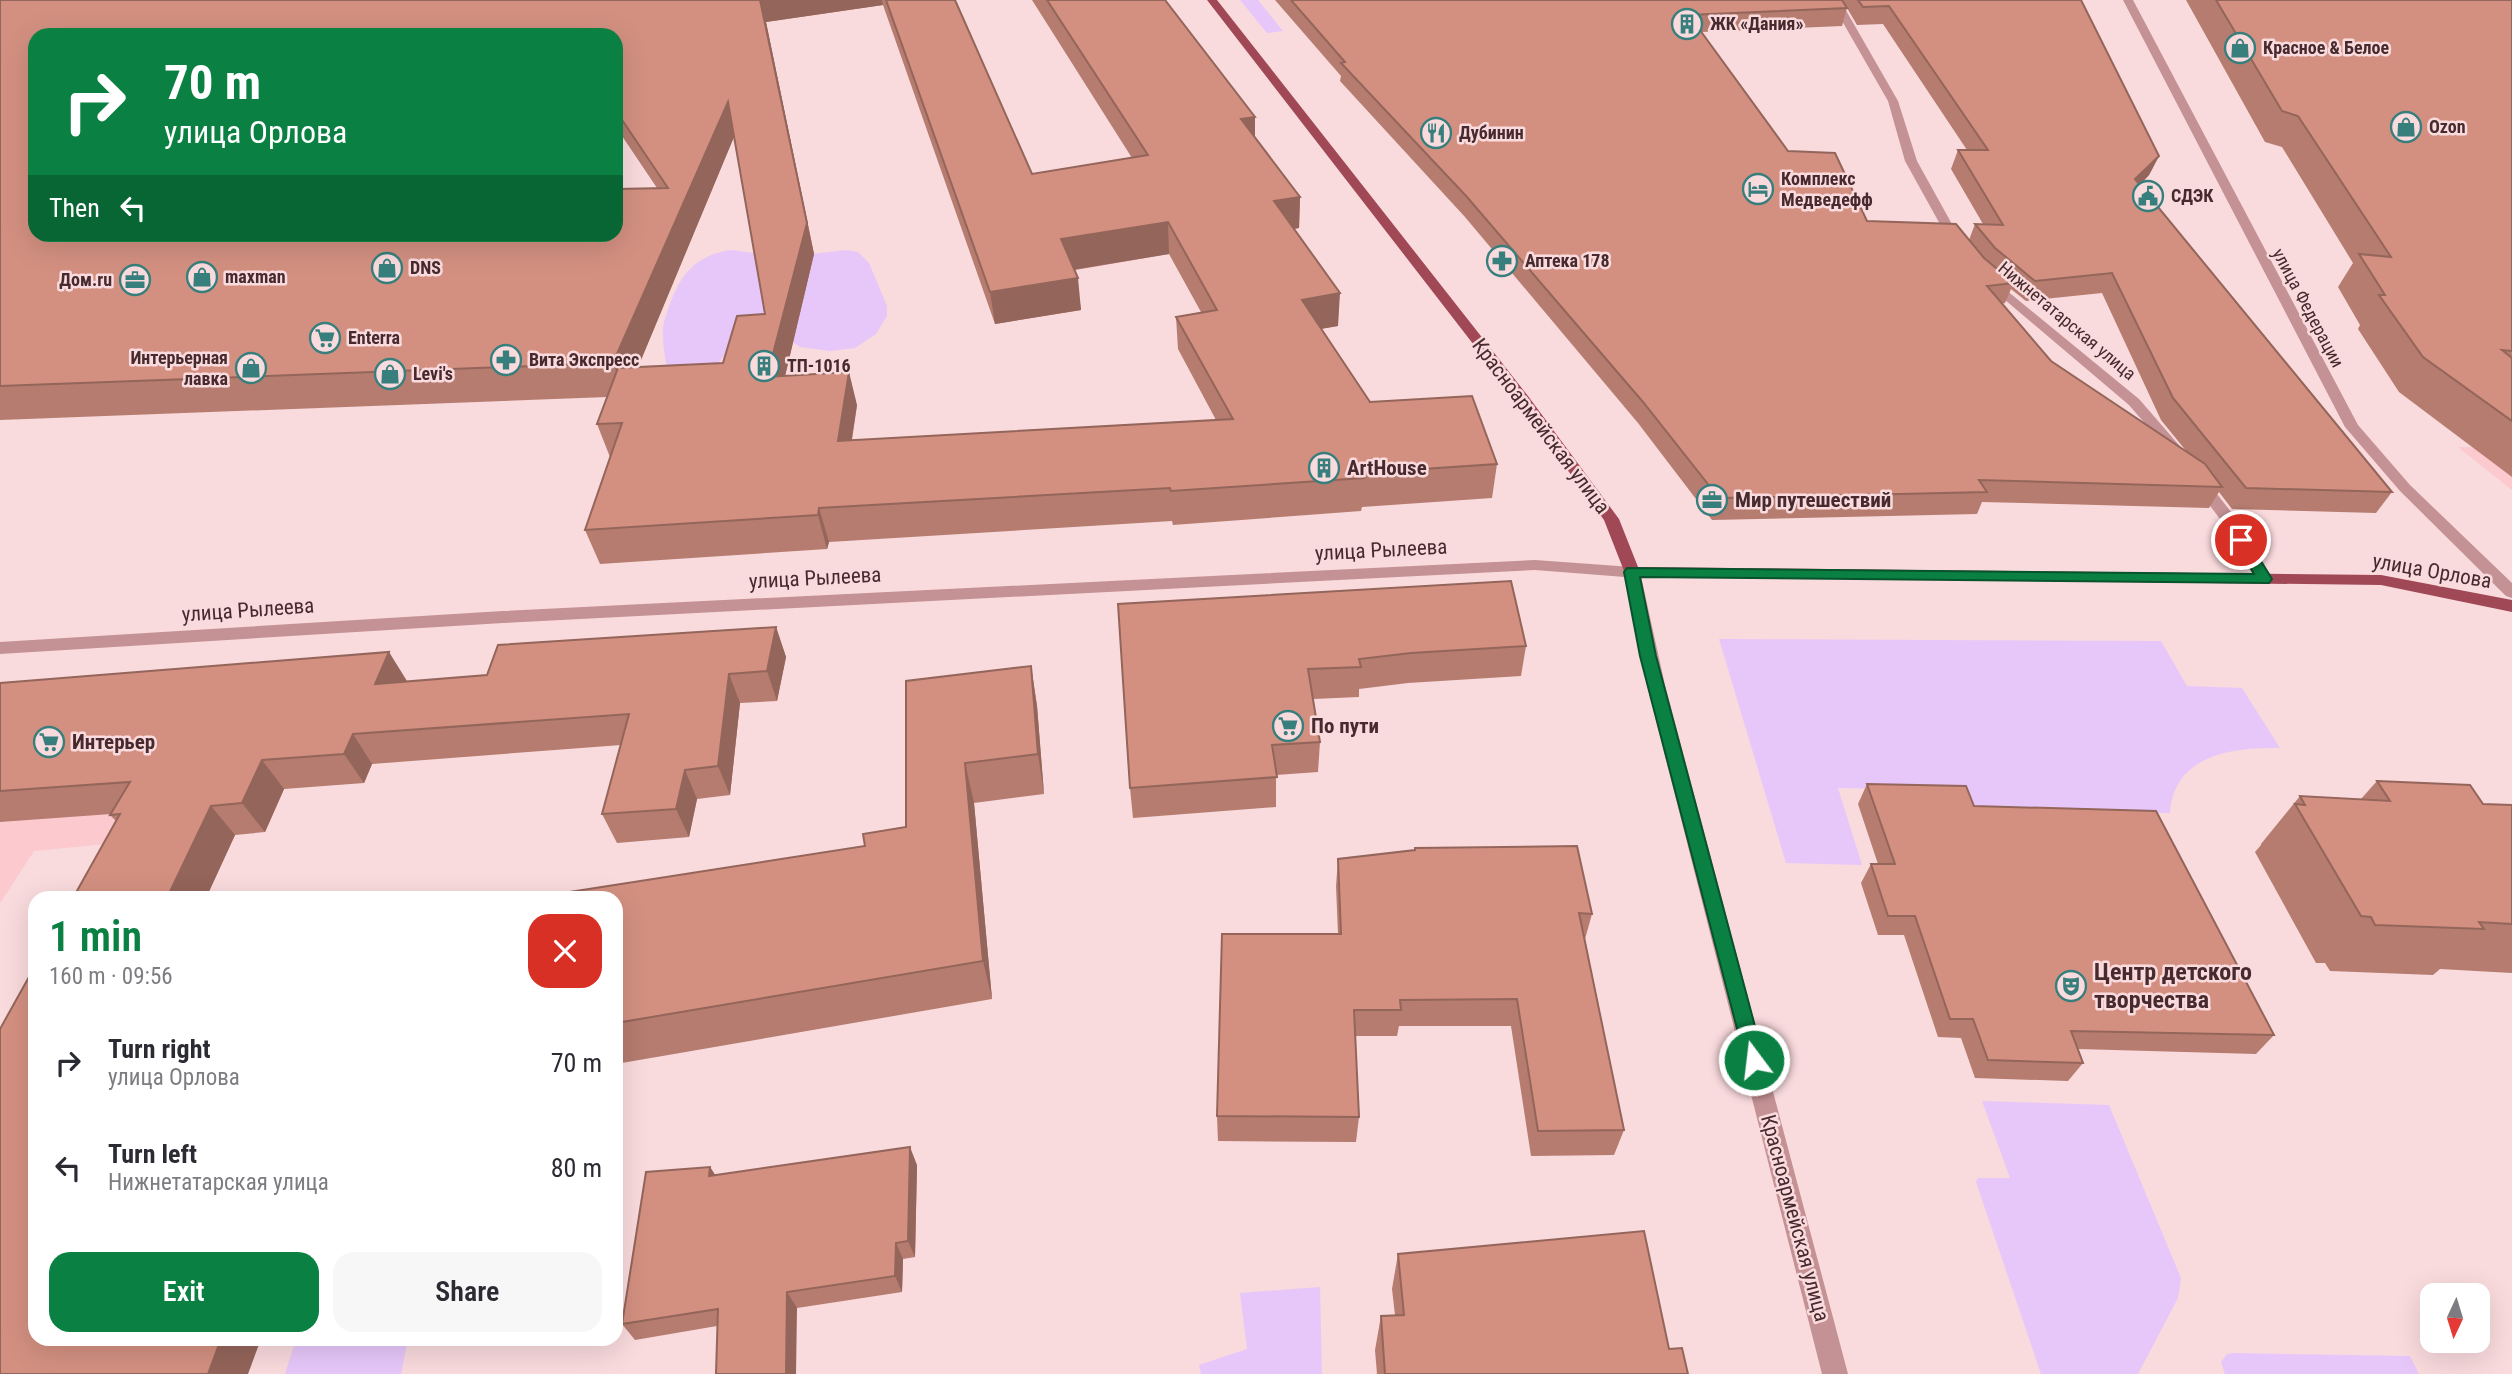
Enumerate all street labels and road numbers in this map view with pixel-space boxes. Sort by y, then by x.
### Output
street label: улица Федерации [2268,245,2349,371]
street label: Нижнетатарская улица [1994,257,2140,384]
street label: Красноармейская улица [1467,334,1615,518]
street label: улица Рылеева [1314,535,1448,565]
street label: улица Орлова [2371,549,2493,593]
street label: улица Рылеева [748,563,882,593]
street label: улица Рылеева [181,593,315,627]
street label: Красноармейская улица [1756,1112,1834,1324]

